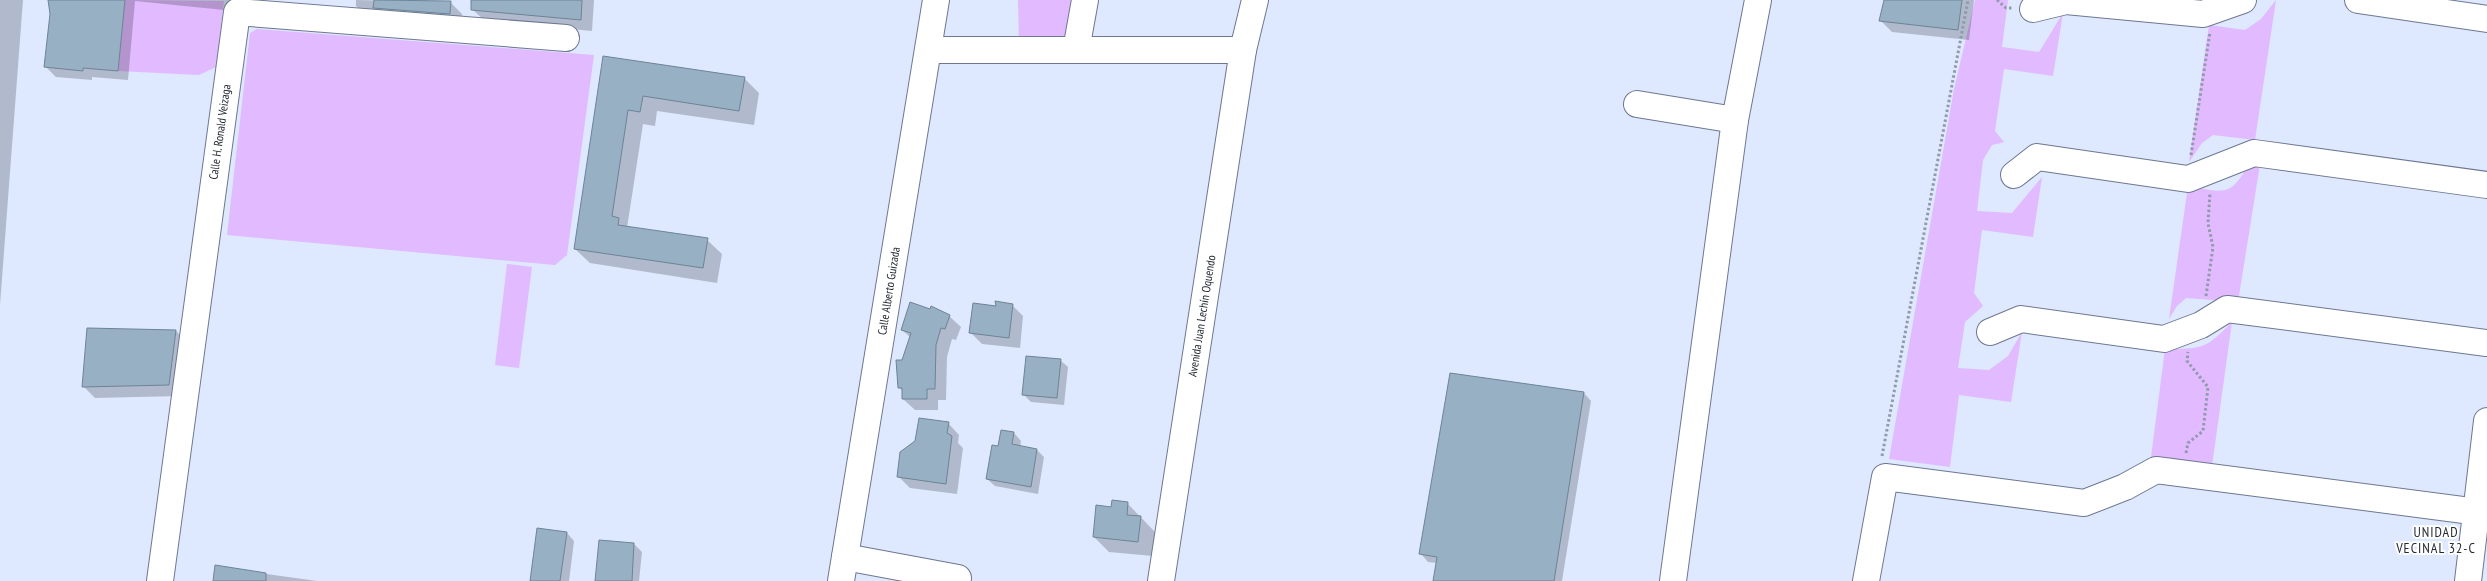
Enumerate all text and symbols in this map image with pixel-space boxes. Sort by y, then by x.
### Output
street label: Calle H. Ronald Veizaga [205,83,234,180]
street label: Calle Alberto Guizada [874,246,903,336]
street label: Avenida Juan Lechín Oquendo [1184,254,1219,378]
district label: UNIDAD VECINAL 32-C [2395,523,2476,557]

